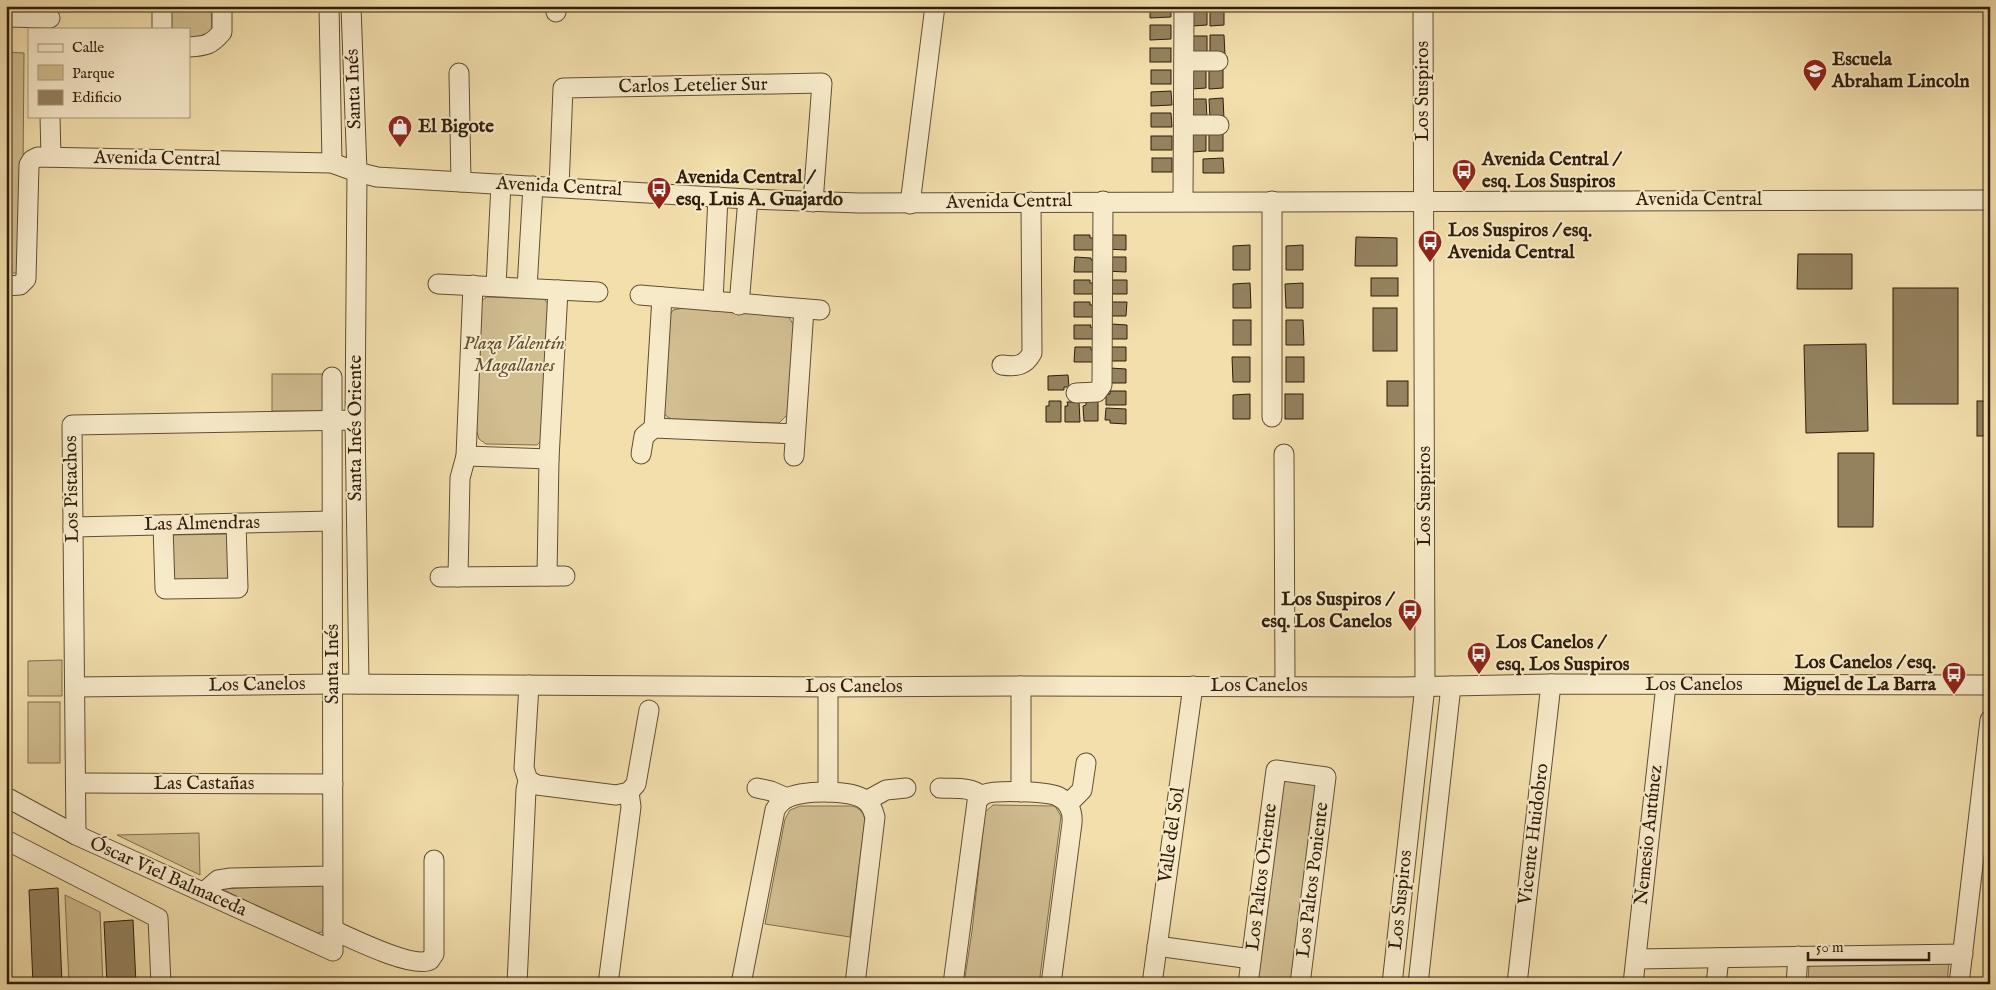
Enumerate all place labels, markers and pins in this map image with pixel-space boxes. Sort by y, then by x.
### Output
place label: Escuela Abraham Lincoln [1831,48,1970,94]
school or university icon: Escuela Abraham Lincoln [1802,58,1828,92]
shop icon: El Bigote [387,114,413,148]
place label: El Bigote [418,115,494,139]
place label: Avenida Central / esq. Los Suspiros [1481,148,1623,194]
bus stop icon: Avenida Central / esq. Los Suspiros [1451,158,1477,192]
place label: Avenida Central / esq. Luis A. Guajardo [675,166,843,212]
bus stop icon: Avenida Central / esq. Luis A. Guajardo [646,176,672,210]
place label: Los Suspiros / esq. Avenida Central [1447,219,1592,265]
bus stop icon: Los Suspiros / esq. Avenida Central [1417,229,1443,263]
place label: Los Suspiros / esq. Los Canelos [1261,588,1396,634]
bus stop icon: Los Suspiros / esq. Los Canelos [1397,598,1423,632]
place label: Los Canelos / esq. Los Suspiros [1496,631,1630,677]
bus stop icon: Los Canelos / esq. Los Suspiros [1466,641,1492,675]
place label: Los Canelos / esq. Miguel de La Barra [1783,651,1937,697]
bus stop icon: Los Canelos / esq. Miguel de La Barra [1941,661,1967,695]

